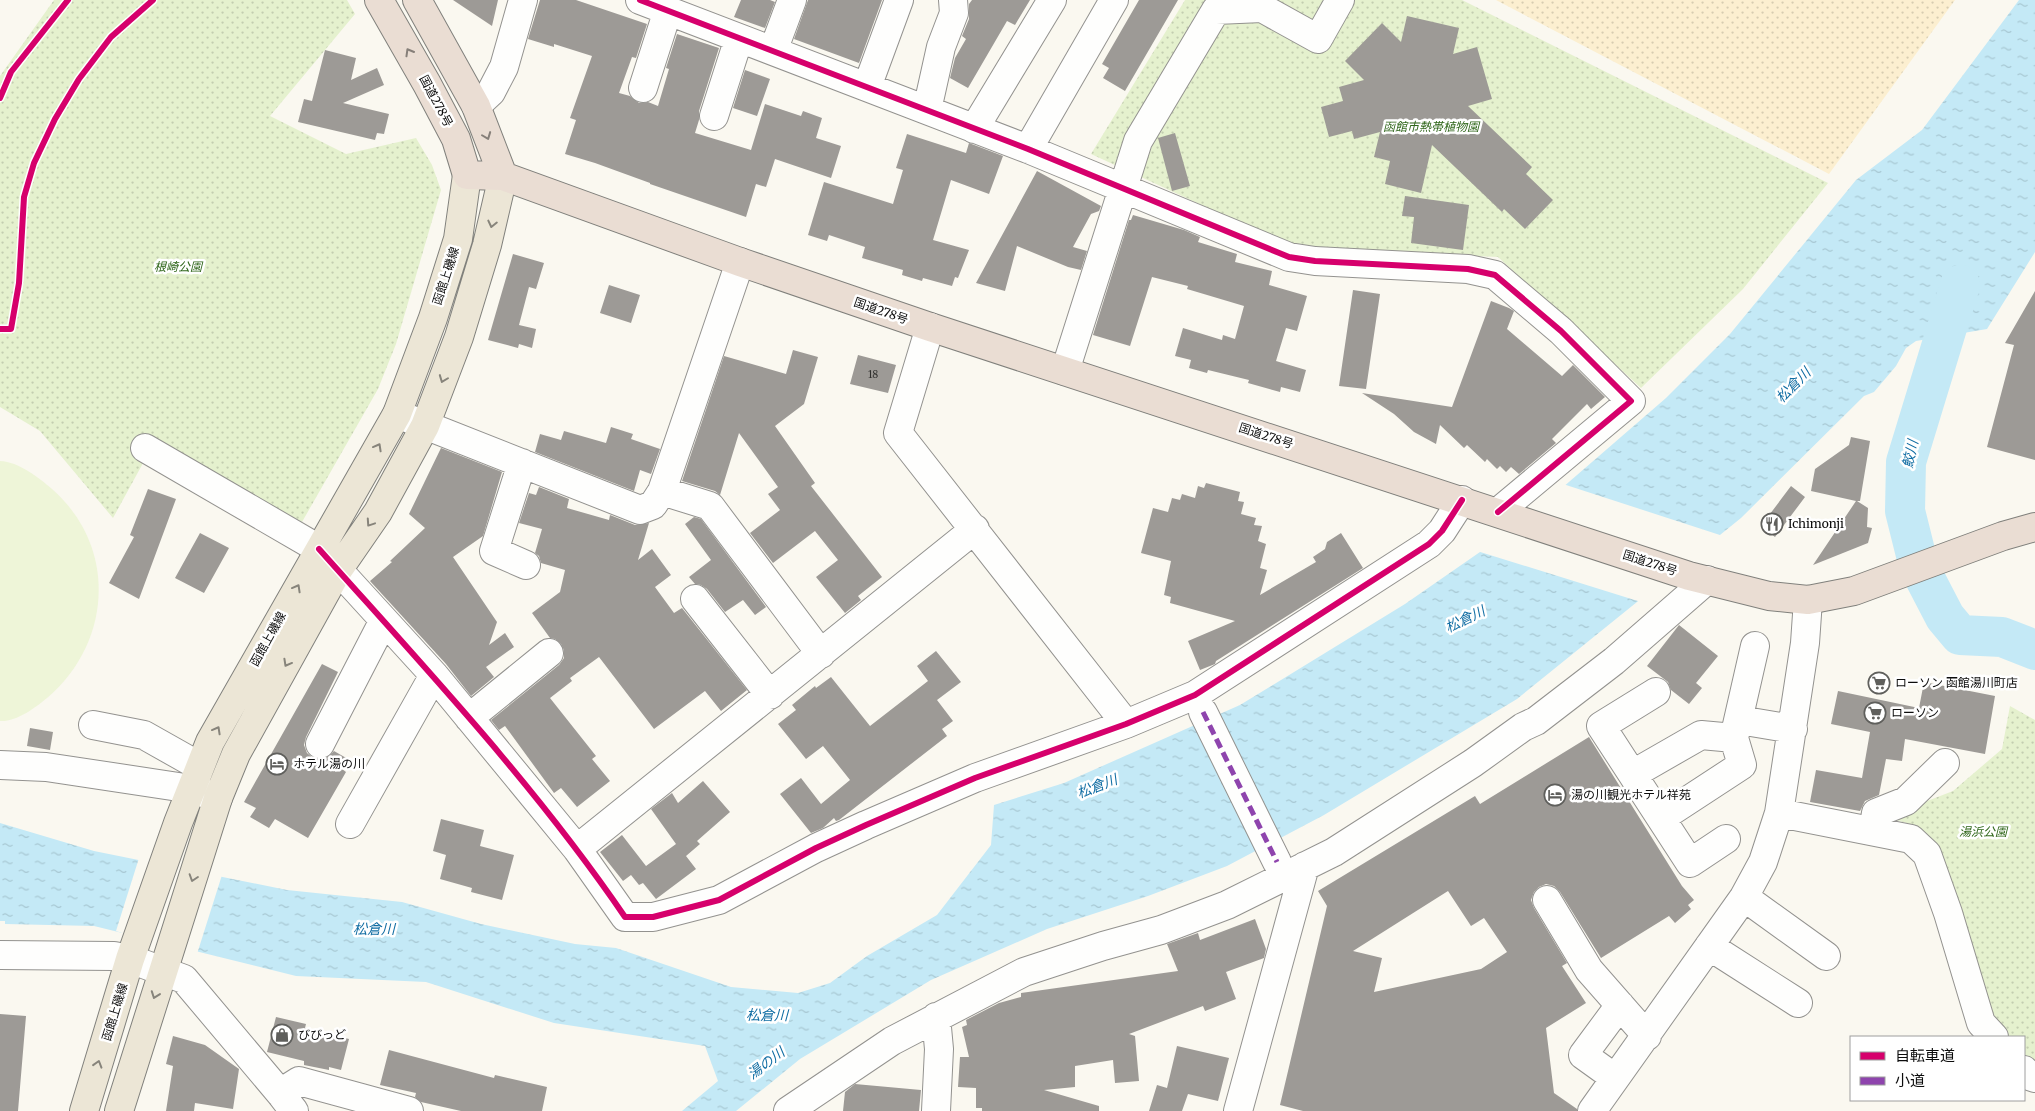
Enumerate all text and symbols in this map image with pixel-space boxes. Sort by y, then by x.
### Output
one-way arrow [406,49,416,58]
street label: 国道278号 [417,72,456,129]
park label: 函館市熱帯植物園 [1383,119,1481,134]
one-way arrow [482,132,492,140]
one-way arrow [487,219,498,228]
street label: 函館上磯線 [429,245,462,307]
park label: 根崎公園 [154,259,204,274]
street label: 国道278号 [852,294,910,327]
water label: 松倉川 [1772,362,1816,406]
house number: 18 [868,368,878,381]
one-way arrow [439,374,449,382]
street label: 国道278号 [1237,420,1295,451]
water label: 鮫川 [1898,436,1922,470]
one-way arrow [372,444,382,453]
restaurant icon: Ichimonji [1760,512,1784,536]
place label: Ichimonji [1788,516,1844,531]
one-way arrow [367,518,376,527]
street label: 国道278号 [1621,547,1679,578]
one-way arrow [290,585,300,594]
water label: 松倉川 [1442,601,1490,636]
street label: 函館上磯線 [246,609,289,669]
one-way arrow [283,657,293,666]
supermarket icon: ローソン 函館湯川町店 [1867,671,1891,695]
place label: ローソン 函館湯川町店 [1895,675,2018,690]
supermarket icon: ローソン [1863,701,1887,725]
place label: ローソン [1891,705,1939,720]
one-way arrow [210,726,220,735]
hotel icon: ホテル湯の川 [265,752,289,776]
place label: ホテル湯の川 [293,756,365,771]
water label: 松倉川 [1074,769,1122,802]
hotel icon: 湯の川観光ホテル祥苑 [1543,783,1567,807]
place label: 湯の川観光ホテル祥苑 [1571,787,1691,802]
park label: 湯浜公園 [1959,824,2009,839]
one-way arrow [189,874,199,882]
water label: 松倉川 [353,920,397,938]
street label: 函館上磯線 [99,981,130,1043]
one-way arrow [151,991,161,999]
water label: 松倉川 [746,1006,790,1024]
shop icon: びびっど [270,1023,294,1047]
place label: びびっど [298,1027,346,1042]
legend [1850,1036,2025,1101]
water label: 湯の川 [744,1042,790,1083]
text: 自転車道 [1895,1046,1955,1065]
one-way arrow [93,1061,103,1069]
text: 小道 [1895,1071,1925,1090]

